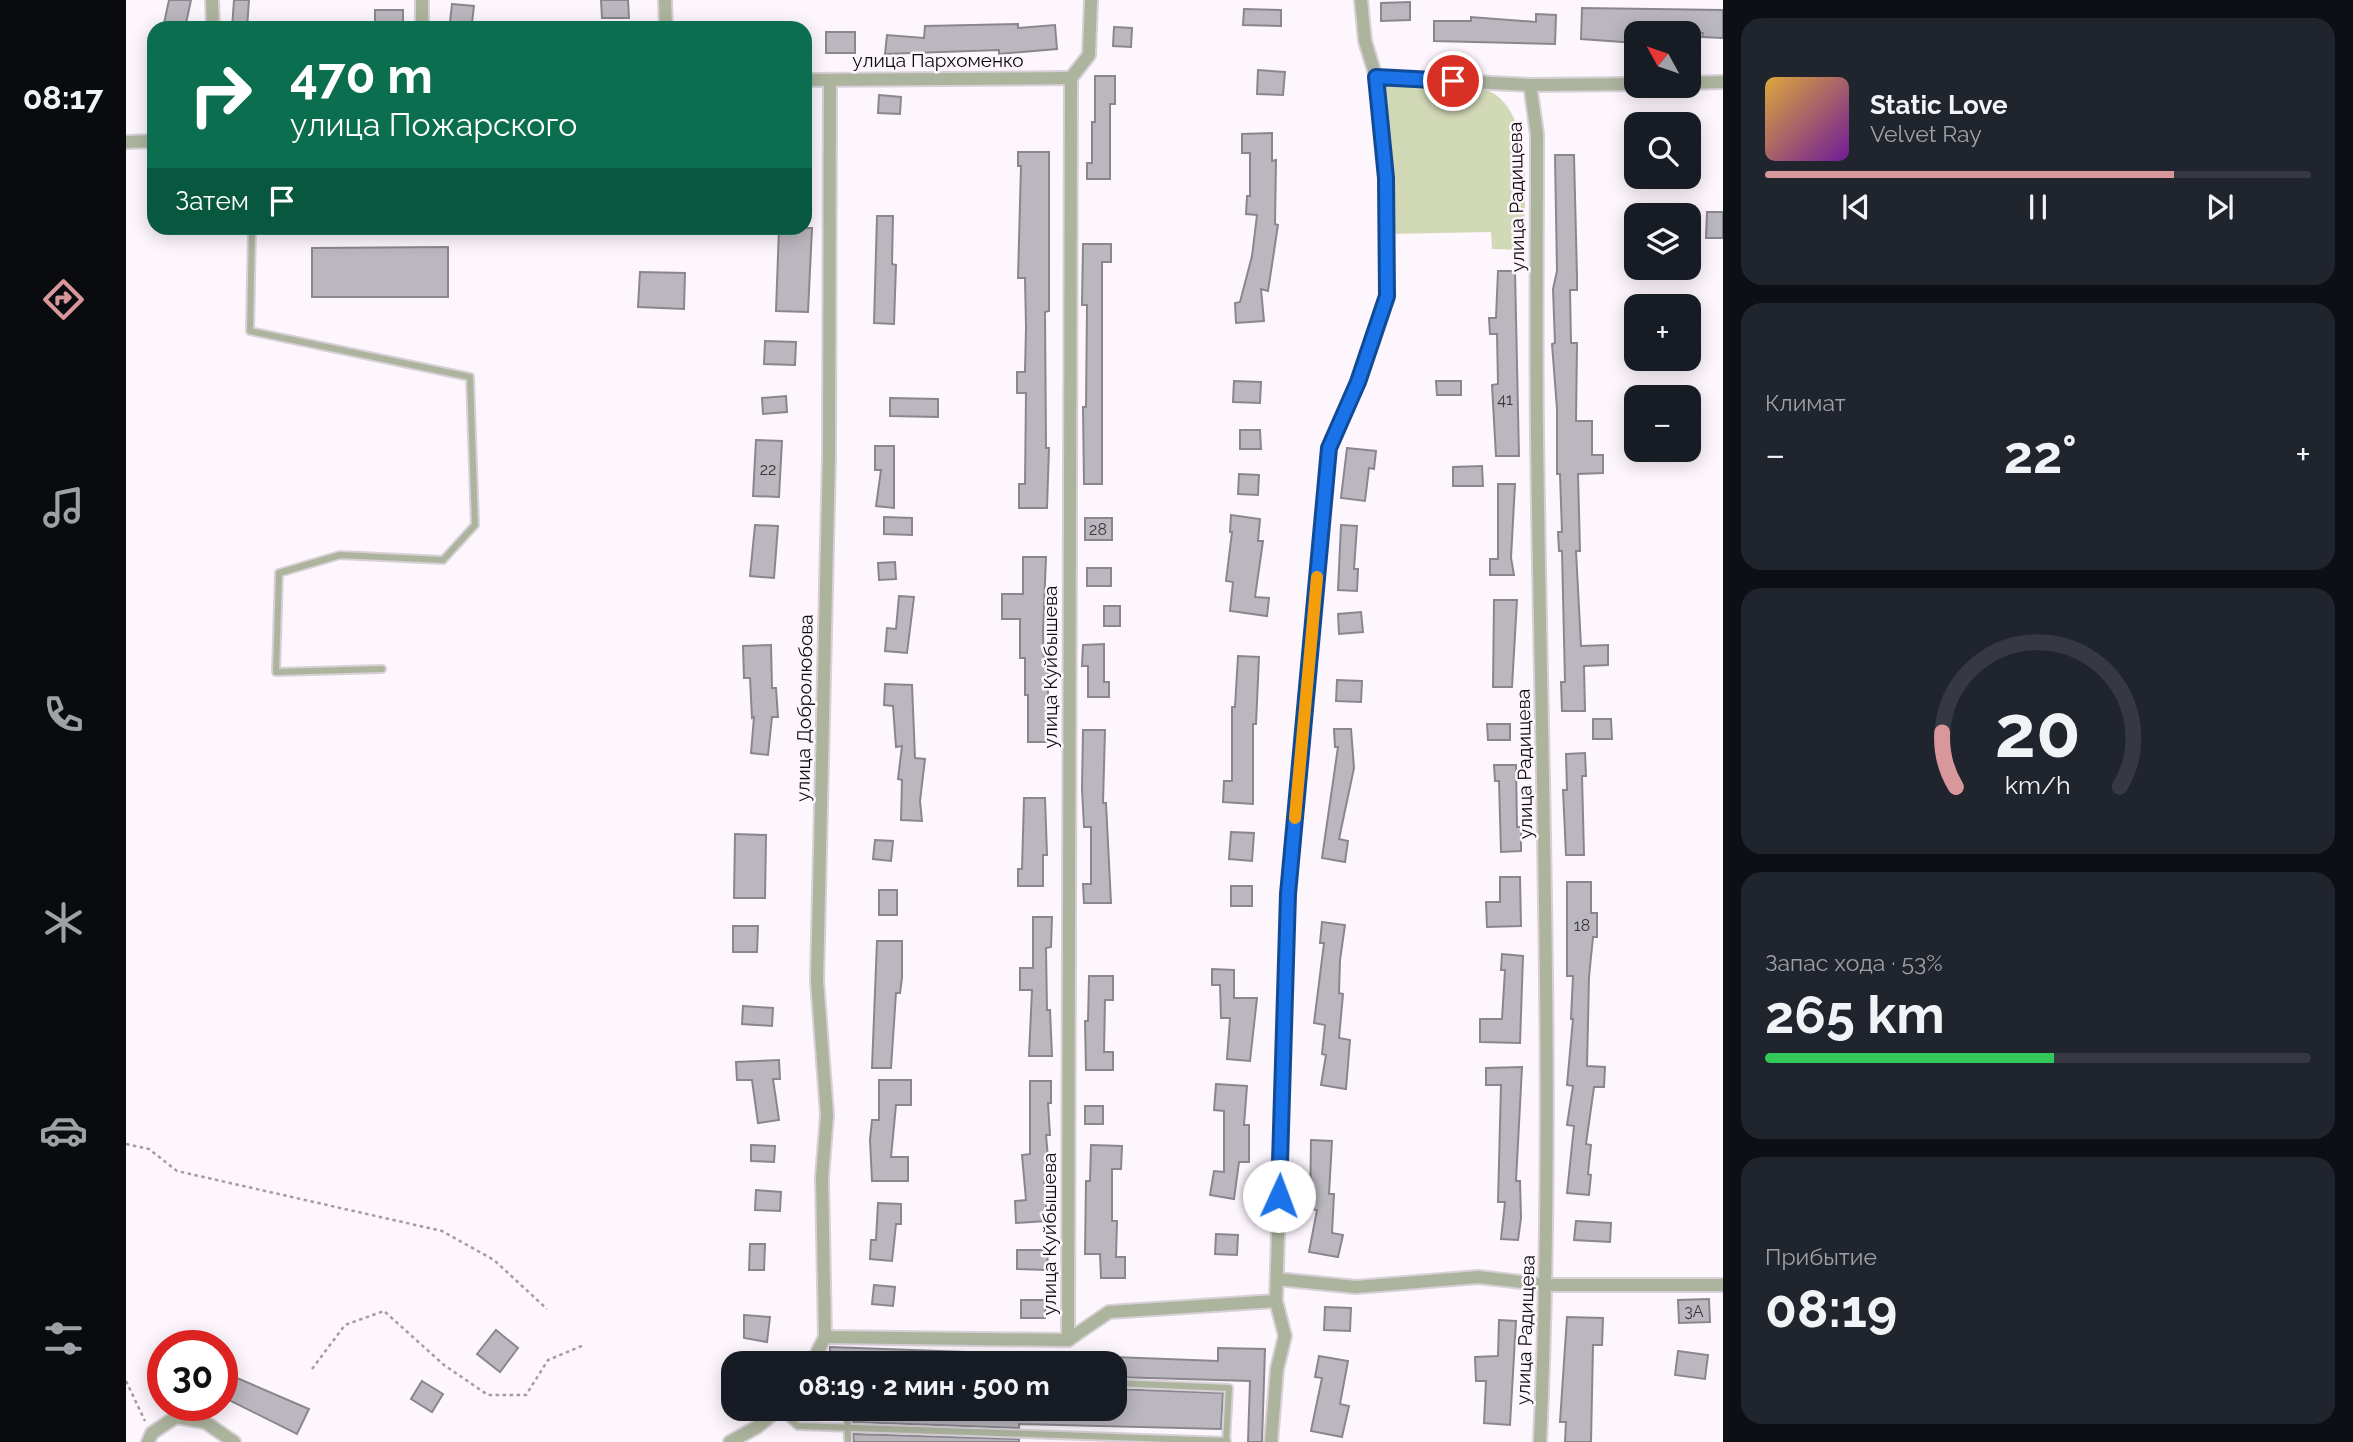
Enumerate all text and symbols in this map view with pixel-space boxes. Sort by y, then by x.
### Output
north arrow [1624,21,1701,98]
map controls [1624,21,1701,462]
text: 470 m [290,47,433,104]
icon: right [175,49,266,140]
street label: улица Пархоменко [852,49,1024,71]
pin [1423,51,1483,111]
icon: arrive [1434,62,1472,100]
text: 08:17 [23,79,103,116]
text: Static Love [1870,90,2008,120]
text: улица Пожарского [290,106,577,143]
button: search [1624,112,1701,189]
text: Velvet Ray [1870,120,1982,147]
street label: улица Радищева [1504,122,1528,272]
icon: arrive [263,182,301,220]
text: Затем [175,186,249,216]
icon: previous [1837,188,1875,226]
icon: pause [2019,188,2057,226]
icon: next [2201,188,2239,226]
button: layers [1624,203,1701,280]
icon: directions [39,275,88,324]
button: + [1624,294,1701,371]
button: − [1624,385,1701,462]
text: Климат [1765,389,1846,416]
house number: 41 [1497,390,1513,409]
text: 22° [2004,424,2077,485]
text: − [1765,432,1785,477]
text: + [2295,432,2311,477]
house number: 22 [760,460,776,479]
icon: music [39,483,88,532]
house number: 28 [1089,520,1107,539]
street label: улица Куйбышева [1039,586,1061,748]
street label: улица Добролюбова [791,614,817,802]
street label: улица Радищева [1512,689,1536,839]
text: 20 [1995,689,2081,774]
icon: phone [39,690,88,739]
text: km/h [2005,770,2071,800]
icon: climate [39,898,88,947]
house number: 18 [1574,916,1590,935]
text: Запас хода · 53% [1765,949,1943,976]
text: 265 km [1765,984,1945,1045]
icon: car [39,1106,88,1155]
street label: улица Куйбышева [1038,1153,1060,1315]
position arrow [1242,1159,1316,1233]
text: Прибытие [1765,1243,1877,1270]
street label: улица Радищева [1511,1255,1539,1405]
text: 08:19 [1765,1278,1898,1339]
house number: 3А [1684,1302,1704,1321]
icon: filters [39,1314,88,1363]
speed limit sign: 30 [147,1330,238,1421]
text: 08:19 · 2 мин · 500 m [798,1371,1050,1401]

